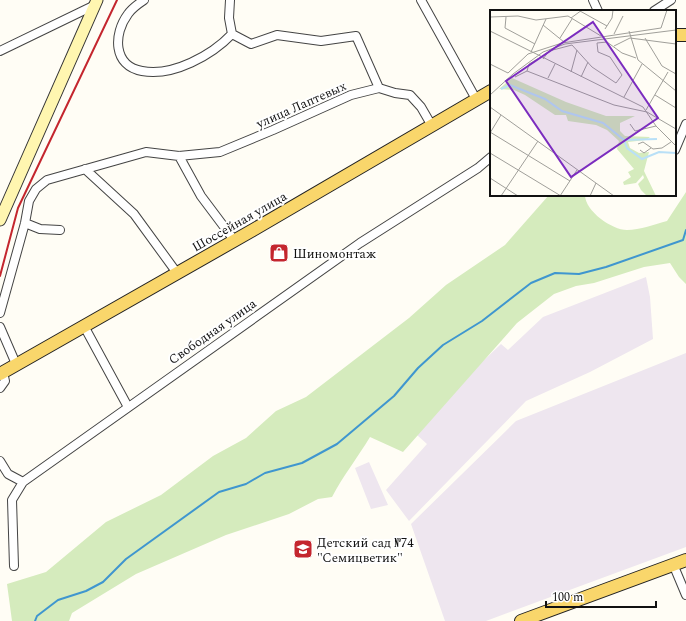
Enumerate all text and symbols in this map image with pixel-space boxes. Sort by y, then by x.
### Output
inset map [490,10,676,196]
street label: улица Лаптевых [252,76,350,134]
street label: Шоссейная улица [188,186,291,257]
shop icon: Шиномонтаж [268,242,290,264]
place label: Шиномонтаж [293,244,376,264]
street label: Свободная улица [164,294,261,370]
place label: Детский сад №74 "Семицветик" [317,533,414,568]
school or university icon: Детский сад №74 "Семицветик" [292,538,314,560]
scale bar [546,583,656,609]
text: 100 m [552,588,583,607]

